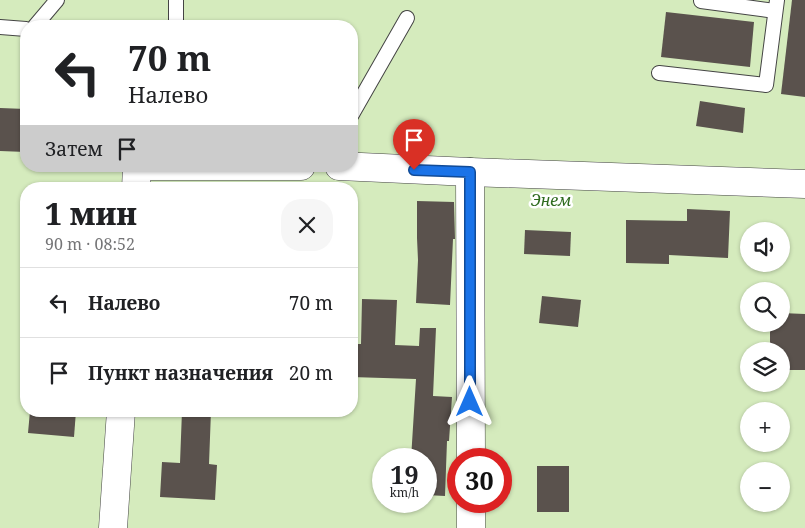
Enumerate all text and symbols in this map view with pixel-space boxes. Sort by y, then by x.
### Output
text: 70 m [128,34,211,81]
icon: left [45,40,110,105]
text: Налево [128,79,208,109]
pin [393,119,435,170]
icon: arrive [400,126,428,154]
icon: arrive [113,135,141,163]
text: Затем [45,136,103,162]
park label: Энем [531,189,571,211]
text: 1 мин [45,193,137,234]
button: close [281,199,333,251]
map controls [740,222,790,512]
button: sound [740,222,790,272]
text: 90 m · 08:52 [45,233,135,255]
button: search [740,282,790,332]
icon: left [45,289,73,317]
text: Налево [88,290,160,316]
text: 70 m [289,290,333,316]
button: layers [740,342,790,392]
icon: arrive [45,359,73,387]
text: Пункт назначения [88,360,273,386]
text: 20 m [289,360,333,386]
position arrow [443,375,495,427]
button: + [740,402,790,452]
speed limit sign: 30 [447,448,512,513]
text: 19 [390,457,419,491]
button: − [740,462,790,512]
text: km/h [390,484,419,501]

